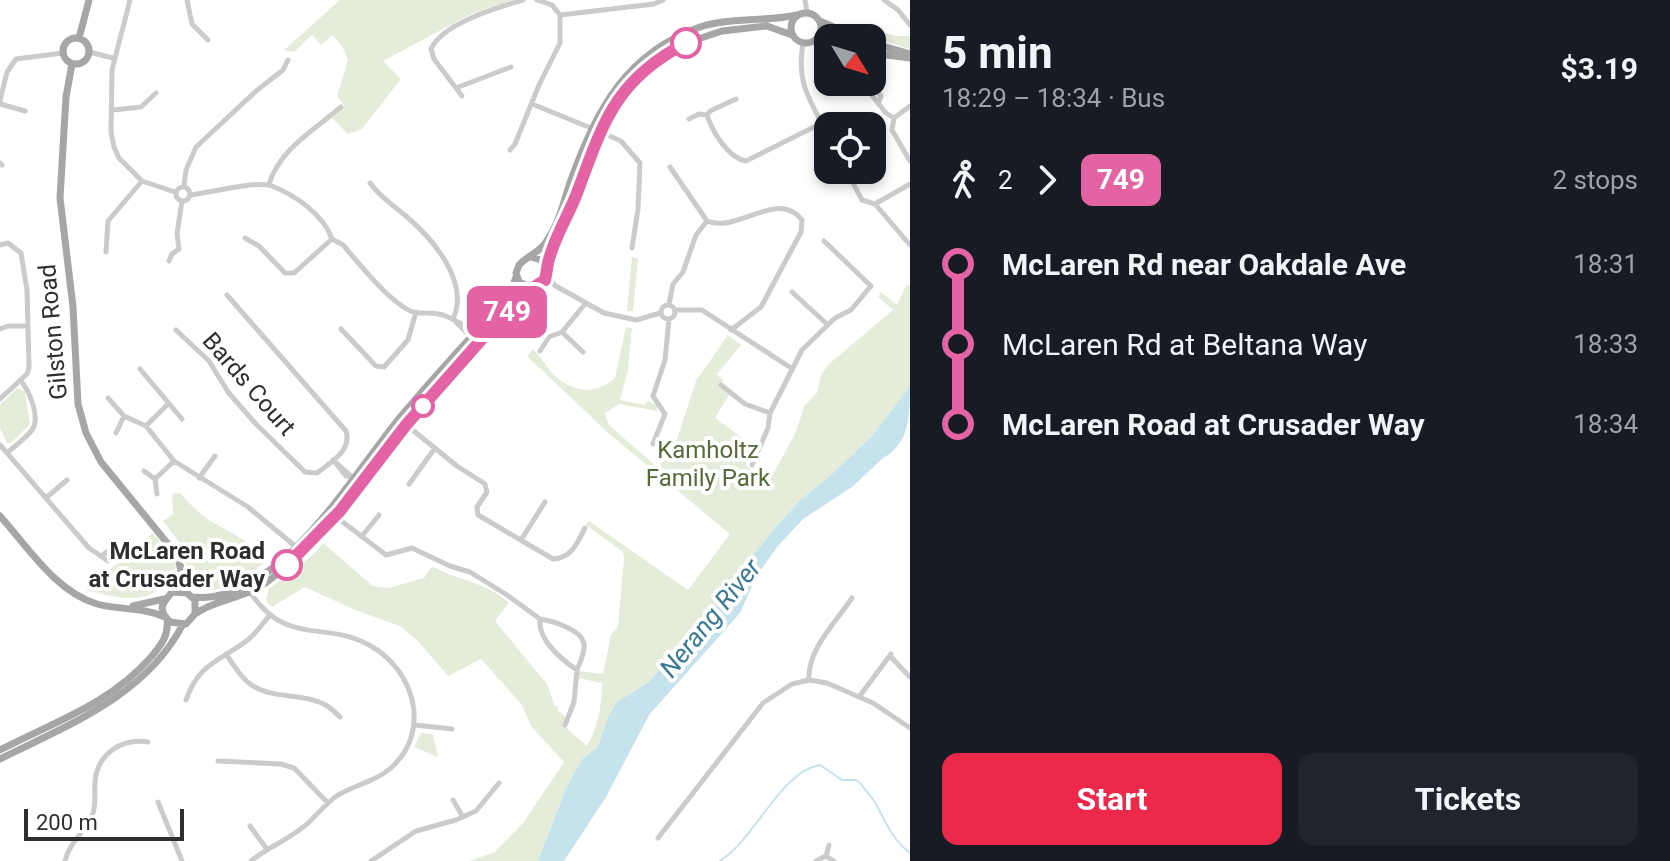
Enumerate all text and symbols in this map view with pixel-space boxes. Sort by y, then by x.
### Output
north arrow [814,24,886,96]
map controls [814,24,886,184]
text: 5 min [942,27,1053,79]
unlabelled marker [671,28,701,58]
text: $3.19 [1560,51,1638,86]
text: 18:29 – 18:34 · Bus [942,83,1165,113]
button: locate [814,112,886,184]
icon: walk [942,158,986,202]
icon: forward [1025,158,1069,202]
text: 749 [1097,163,1145,196]
text: 2 [998,165,1013,195]
text: 2 stops [1552,165,1638,195]
text: McLaren Rd near Oakdale Ave [1002,247,1406,282]
text: 18:31 [1573,249,1638,279]
street label: Gilston Road [33,263,73,401]
line badge: 749 [461,286,553,338]
text: 749 [483,295,531,328]
street label: Bards Court [197,327,301,441]
text: McLaren Rd at Beltana Way [1002,327,1367,362]
text: 18:33 [1573,329,1638,359]
unlabelled marker [412,395,434,417]
text: McLaren Road at Crusader Way [1002,407,1425,442]
text: 18:34 [1573,409,1638,439]
park label: Kamholtz Family Park [646,436,771,492]
place label: McLaren Road at Crusader Way [88,537,266,593]
marker: McLaren Road at Crusader Way [272,550,302,580]
water label: Nerang River [653,552,768,683]
button: Start [942,753,1282,845]
button: Tickets [1298,753,1638,845]
scale bar [24,805,184,841]
text: 200 m [36,810,98,835]

